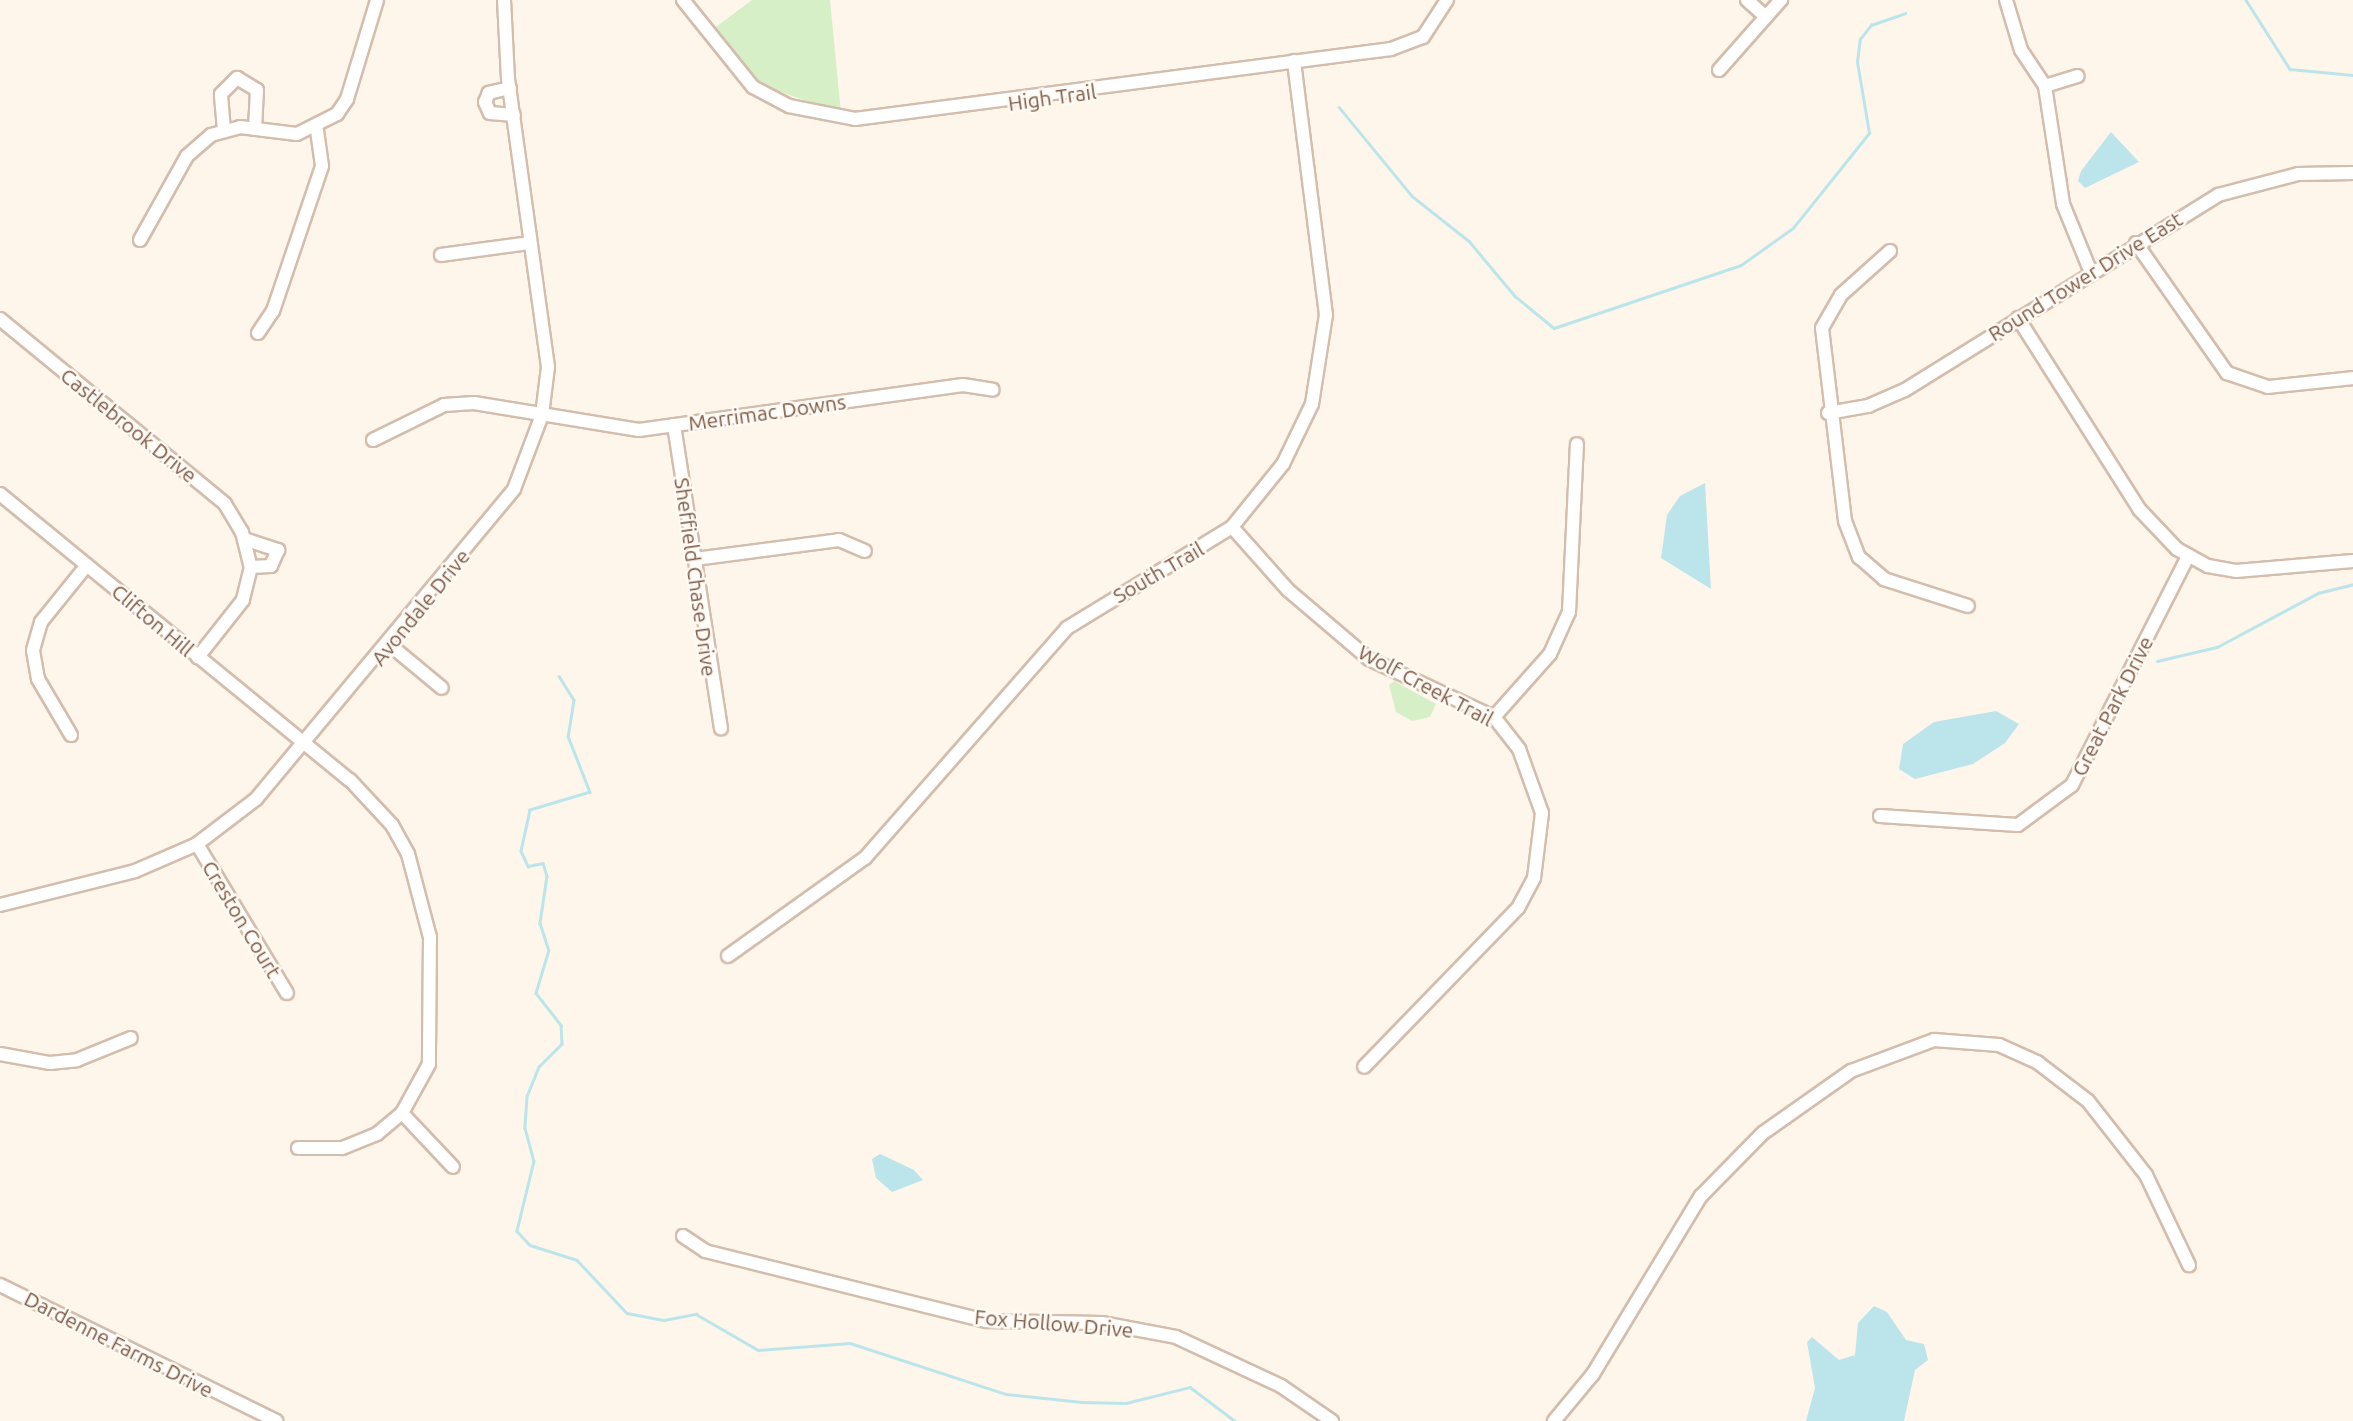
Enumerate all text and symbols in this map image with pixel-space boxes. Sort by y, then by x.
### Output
street label: High Trail [1006,78,1098,116]
street label: Round Tower Drive East [1983,206,2187,346]
street label: Castlebrook Drive [56,362,202,488]
street label: Merrimac Downs [687,388,847,436]
street label: Sheffield Chase Drive [670,476,722,678]
street label: South Trail [1108,536,1208,608]
street label: Avondale Drive [365,544,475,670]
street label: Clifton Hill [107,578,199,662]
street label: Great Park Drive [2066,632,2158,780]
street label: Wolf Creek Trail [1354,639,1498,731]
street label: Creston Court [197,856,287,982]
street label: Dardenne Farms Drive [20,1285,218,1403]
street label: Fox Hollow Drive [973,1303,1135,1343]

